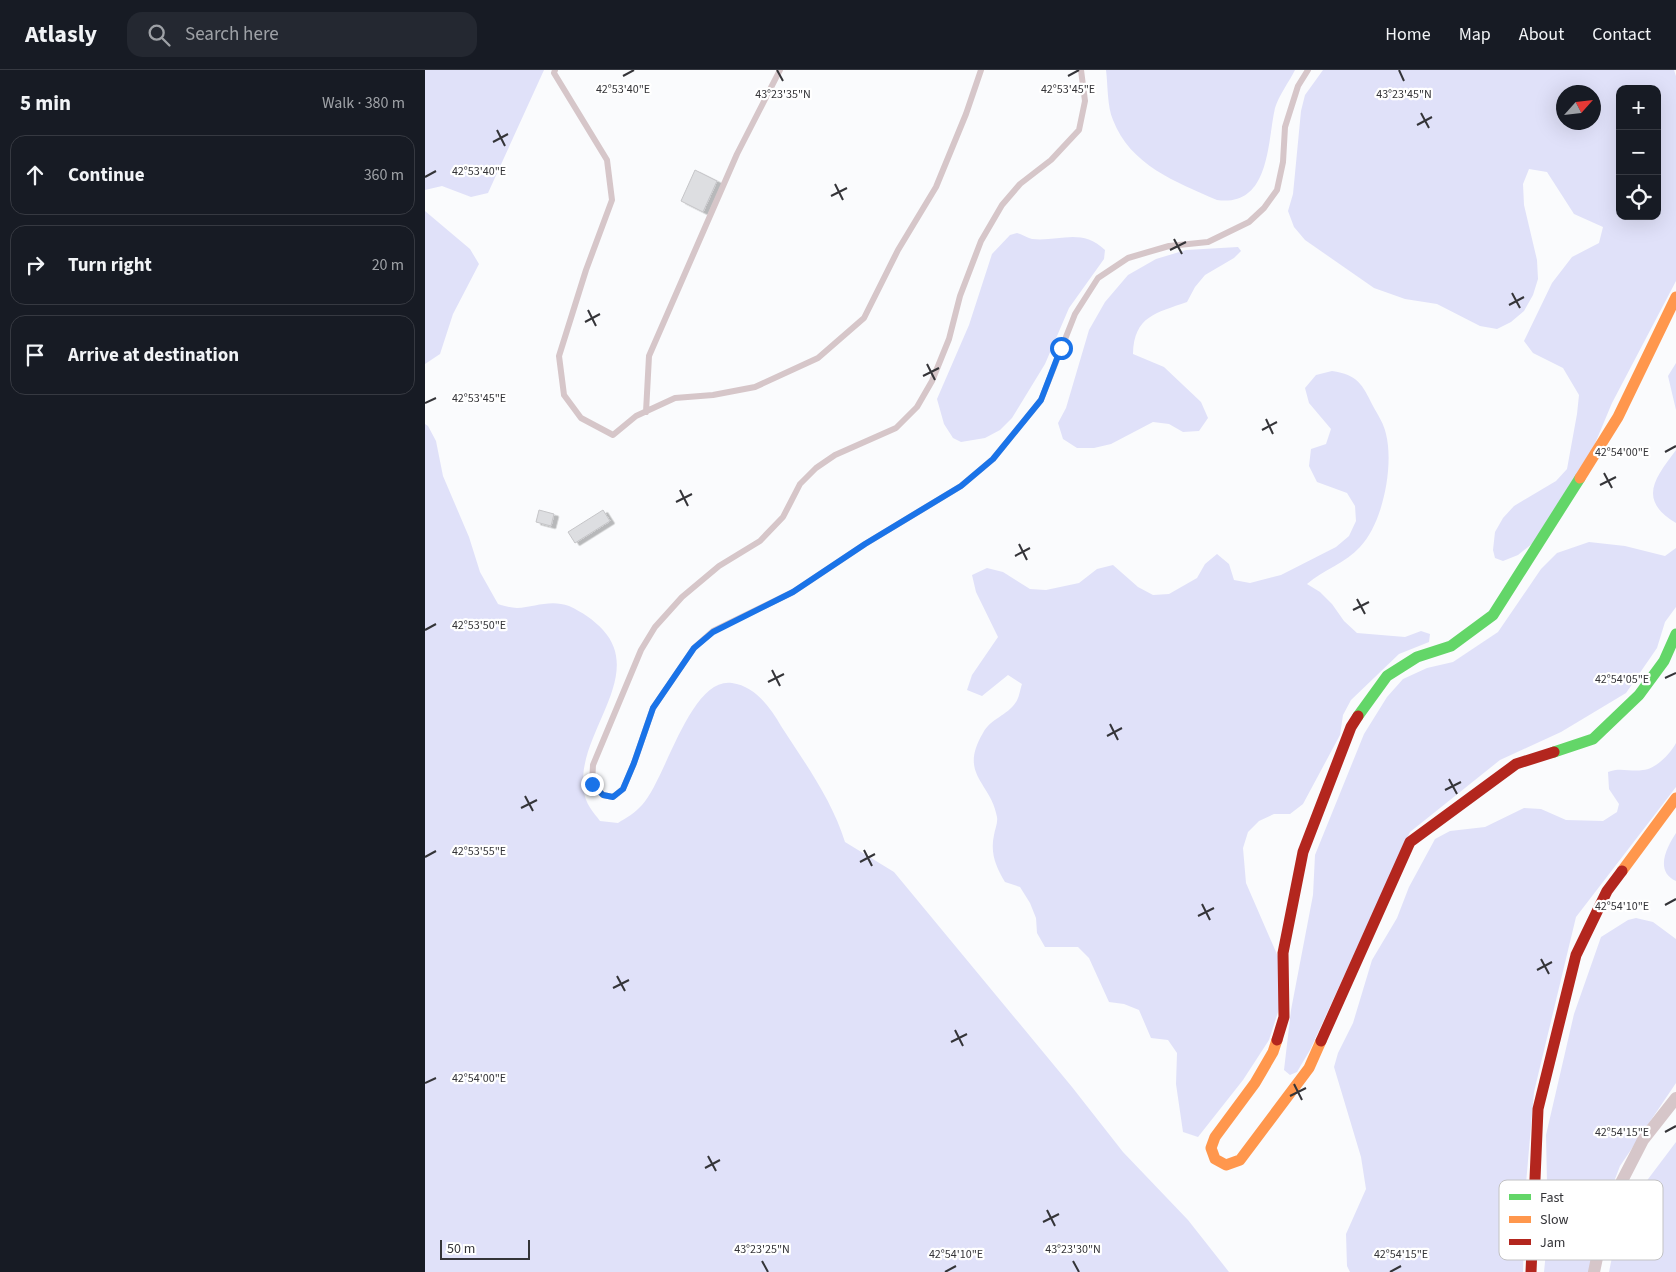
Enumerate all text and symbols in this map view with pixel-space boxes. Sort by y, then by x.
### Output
search box [127,12,477,57]
text: Atlasly [25,17,97,52]
icon: search [145,21,173,49]
text: Search here [185,21,279,48]
text: Home [1385,22,1431,47]
text: Map [1459,22,1491,47]
text: About [1519,22,1564,47]
text: Contact [1592,22,1651,47]
text: 42°53'40"E [596,81,650,98]
text: 42°53'45"E [1041,81,1095,98]
north arrow [1556,85,1601,130]
map controls [1616,85,1661,220]
button: + [1616,85,1661,130]
text: 43°23'35"N [755,86,811,103]
text: 43°23'45"N [1376,86,1432,103]
text: 5 min [20,88,71,118]
text: Walk · 380 m [322,92,405,114]
button: − [1616,130,1661,175]
icon: ahead [21,161,49,189]
text: Continue [68,162,145,189]
text: 42°53'40"E [452,163,506,180]
text: 360 m [364,164,404,186]
button: locate [1616,175,1661,220]
icon: right [21,251,49,279]
text: Turn right [68,252,152,279]
text: 20 m [372,254,404,276]
route start [1050,337,1073,360]
icon: arrive [21,341,49,369]
text: Arrive at destination [68,342,239,369]
text: 42°53'45"E [452,390,506,407]
text: 42°54'00"E [1595,444,1649,461]
text: 42°53'50"E [452,617,506,634]
text: 42°54'05"E [1595,671,1649,688]
route end [581,773,604,796]
text: 42°53'55"E [452,843,506,860]
text: 42°54'10"E [1595,898,1649,915]
text: 42°54'00"E [452,1070,506,1087]
text: 42°54'15"E [1595,1124,1649,1141]
legend [1499,1180,1663,1260]
text: Fast [1540,1188,1564,1208]
text: Slow [1540,1210,1569,1230]
text: Jam [1540,1233,1565,1253]
scale bar [440,1237,530,1260]
text: 50 m [447,1239,475,1259]
text: 43°23'25"N [734,1241,790,1258]
text: 43°23'30"N [1045,1241,1101,1258]
text: 42°54'10"E [929,1246,983,1263]
text: 42°54'15"E [1374,1246,1428,1263]

